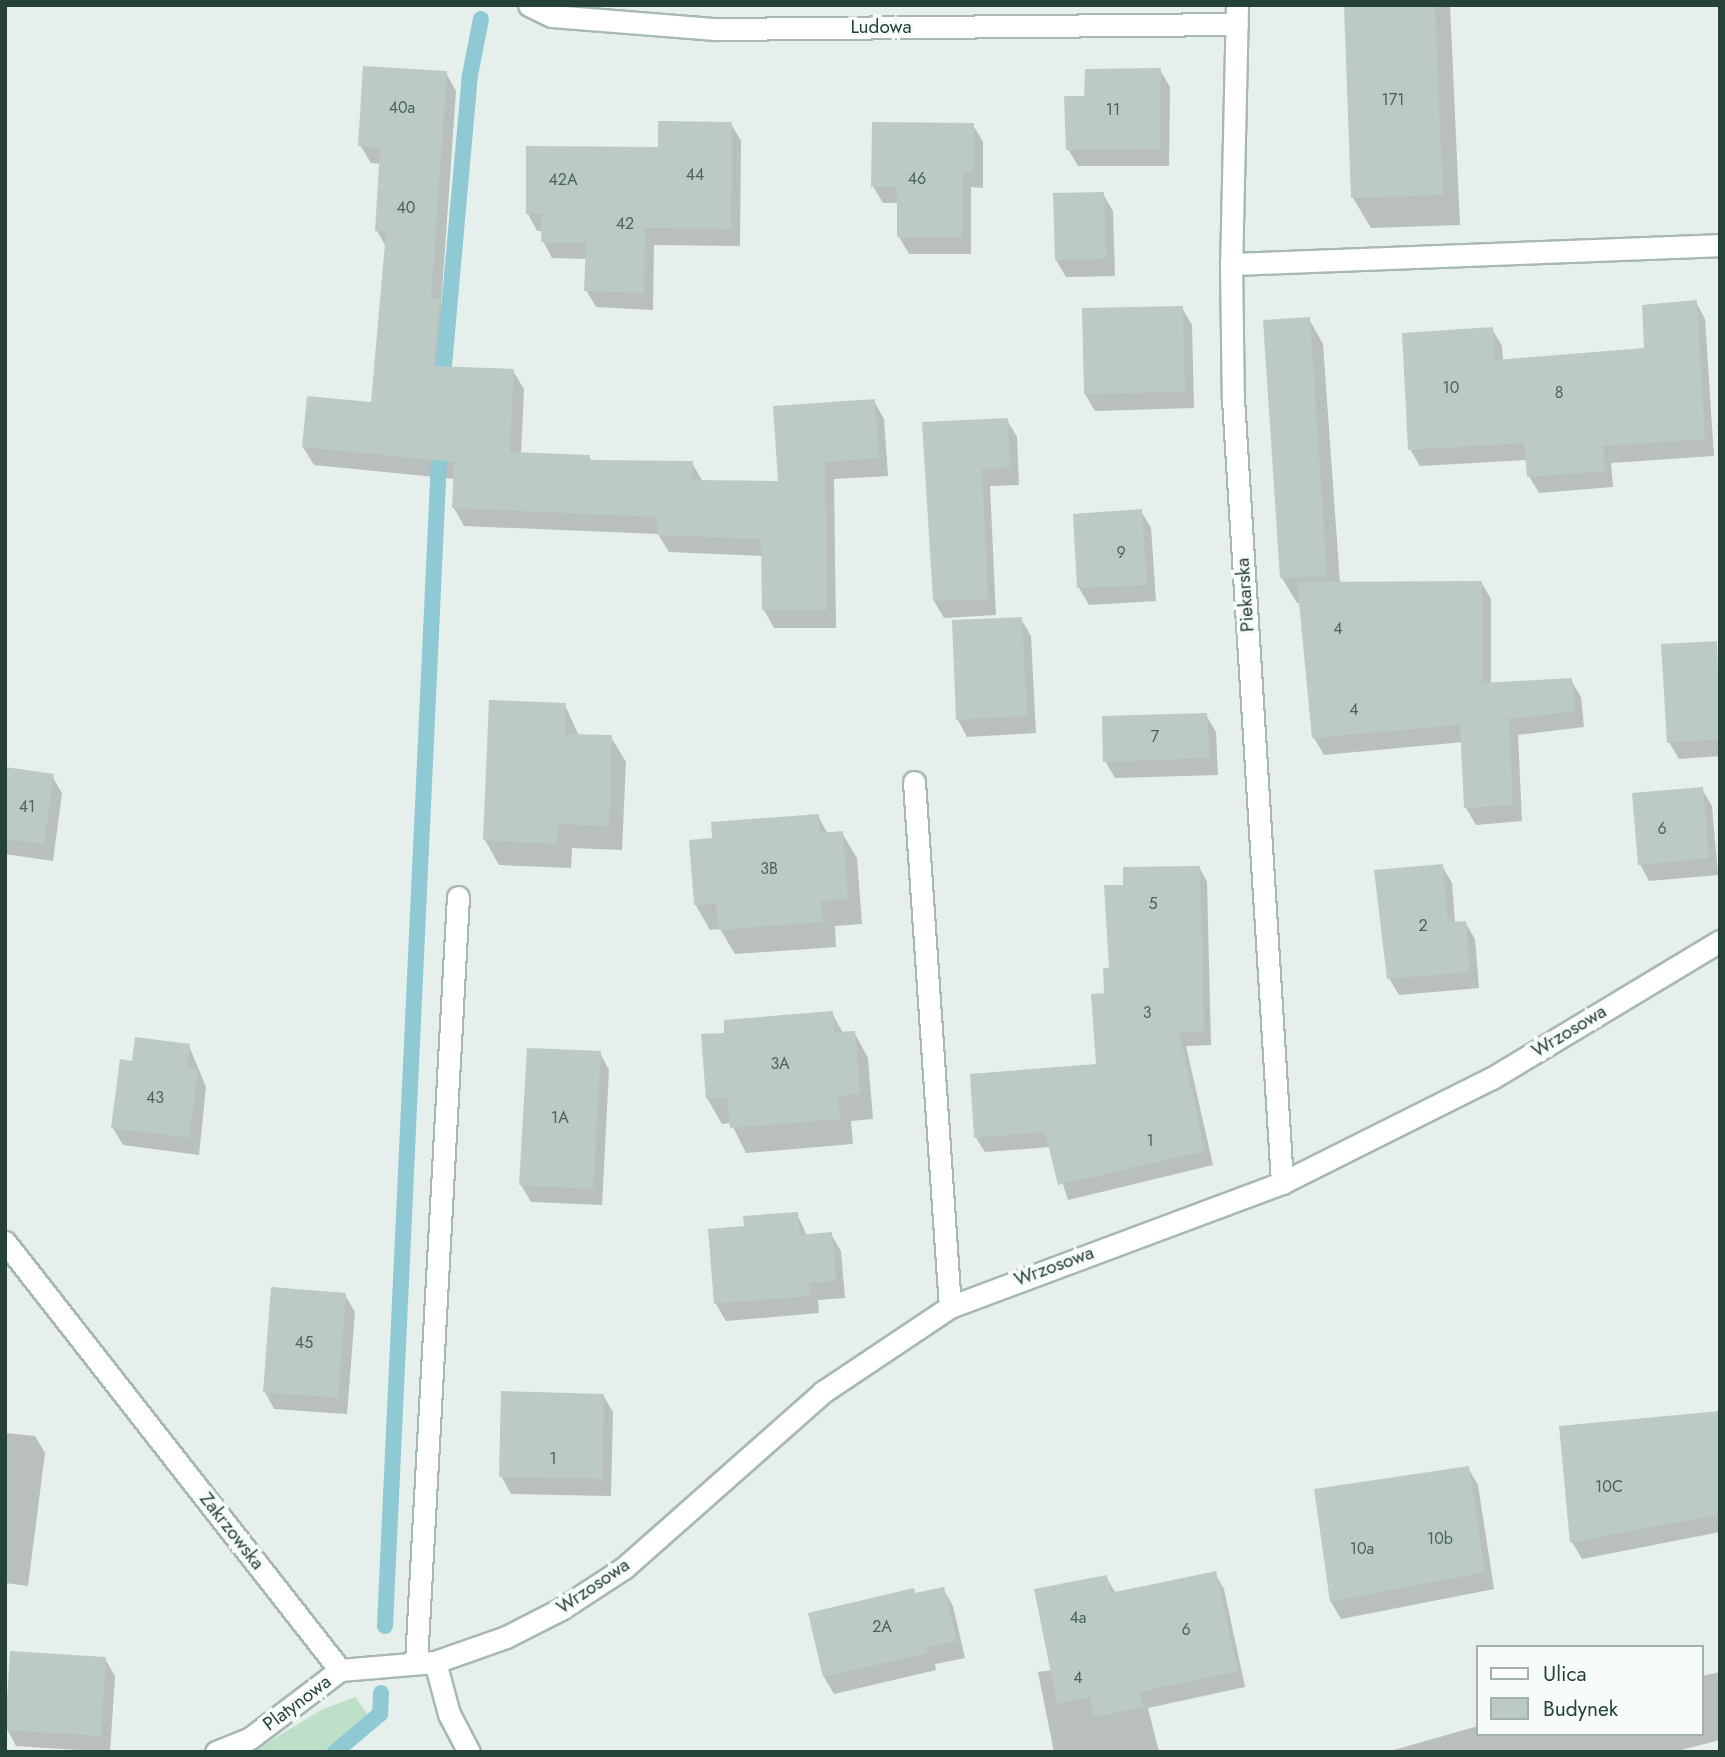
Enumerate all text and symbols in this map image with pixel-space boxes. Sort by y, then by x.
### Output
street label: Ludowa [850,16,912,38]
house number: 171 [1382,90,1404,110]
house number: 40a [389,98,415,118]
house number: 11 [1106,100,1120,120]
house number: 44 [686,165,704,185]
house number: 46 [908,169,926,189]
house number: 42A [549,170,577,190]
house number: 40 [397,198,415,218]
house number: 42 [616,214,634,234]
house number: 10 [1443,378,1459,398]
house number: 8 [1555,383,1563,403]
house number: 9 [1116,543,1126,563]
street label: Piekarska [1231,557,1259,633]
house number: 4 [1333,619,1343,639]
house number: 4 [1349,700,1359,720]
house number: 7 [1151,727,1159,747]
house number: 41 [19,797,35,817]
house number: 6 [1657,819,1667,839]
house number: 3B [760,859,778,879]
house number: 5 [1148,894,1158,914]
house number: 2 [1418,916,1428,936]
street label: Wrzosowa [1527,1000,1611,1062]
house number: 3 [1143,1003,1151,1023]
house number: 3A [770,1054,790,1074]
house number: 43 [146,1088,164,1108]
house number: 1A [551,1108,569,1128]
house number: 1 [1146,1131,1154,1151]
street label: Wrzosowa [1011,1241,1097,1291]
house number: 45 [295,1333,313,1353]
house number: 1 [549,1449,557,1469]
house number: 10C [1595,1477,1623,1497]
street label: Zakrzowska [195,1488,269,1574]
house number: 10b [1427,1529,1453,1549]
house number: 10a [1350,1539,1374,1559]
street label: Wrzosowa [552,1553,634,1619]
house number: 4a [1069,1608,1087,1628]
house number: 2A [872,1617,892,1637]
house number: 6 [1181,1620,1191,1640]
legend [1476,1645,1704,1736]
text: Ulica [1543,1659,1587,1689]
house number: 4 [1073,1668,1083,1688]
street label: Platynowa [259,1670,335,1736]
text: Budynek [1543,1694,1618,1724]

